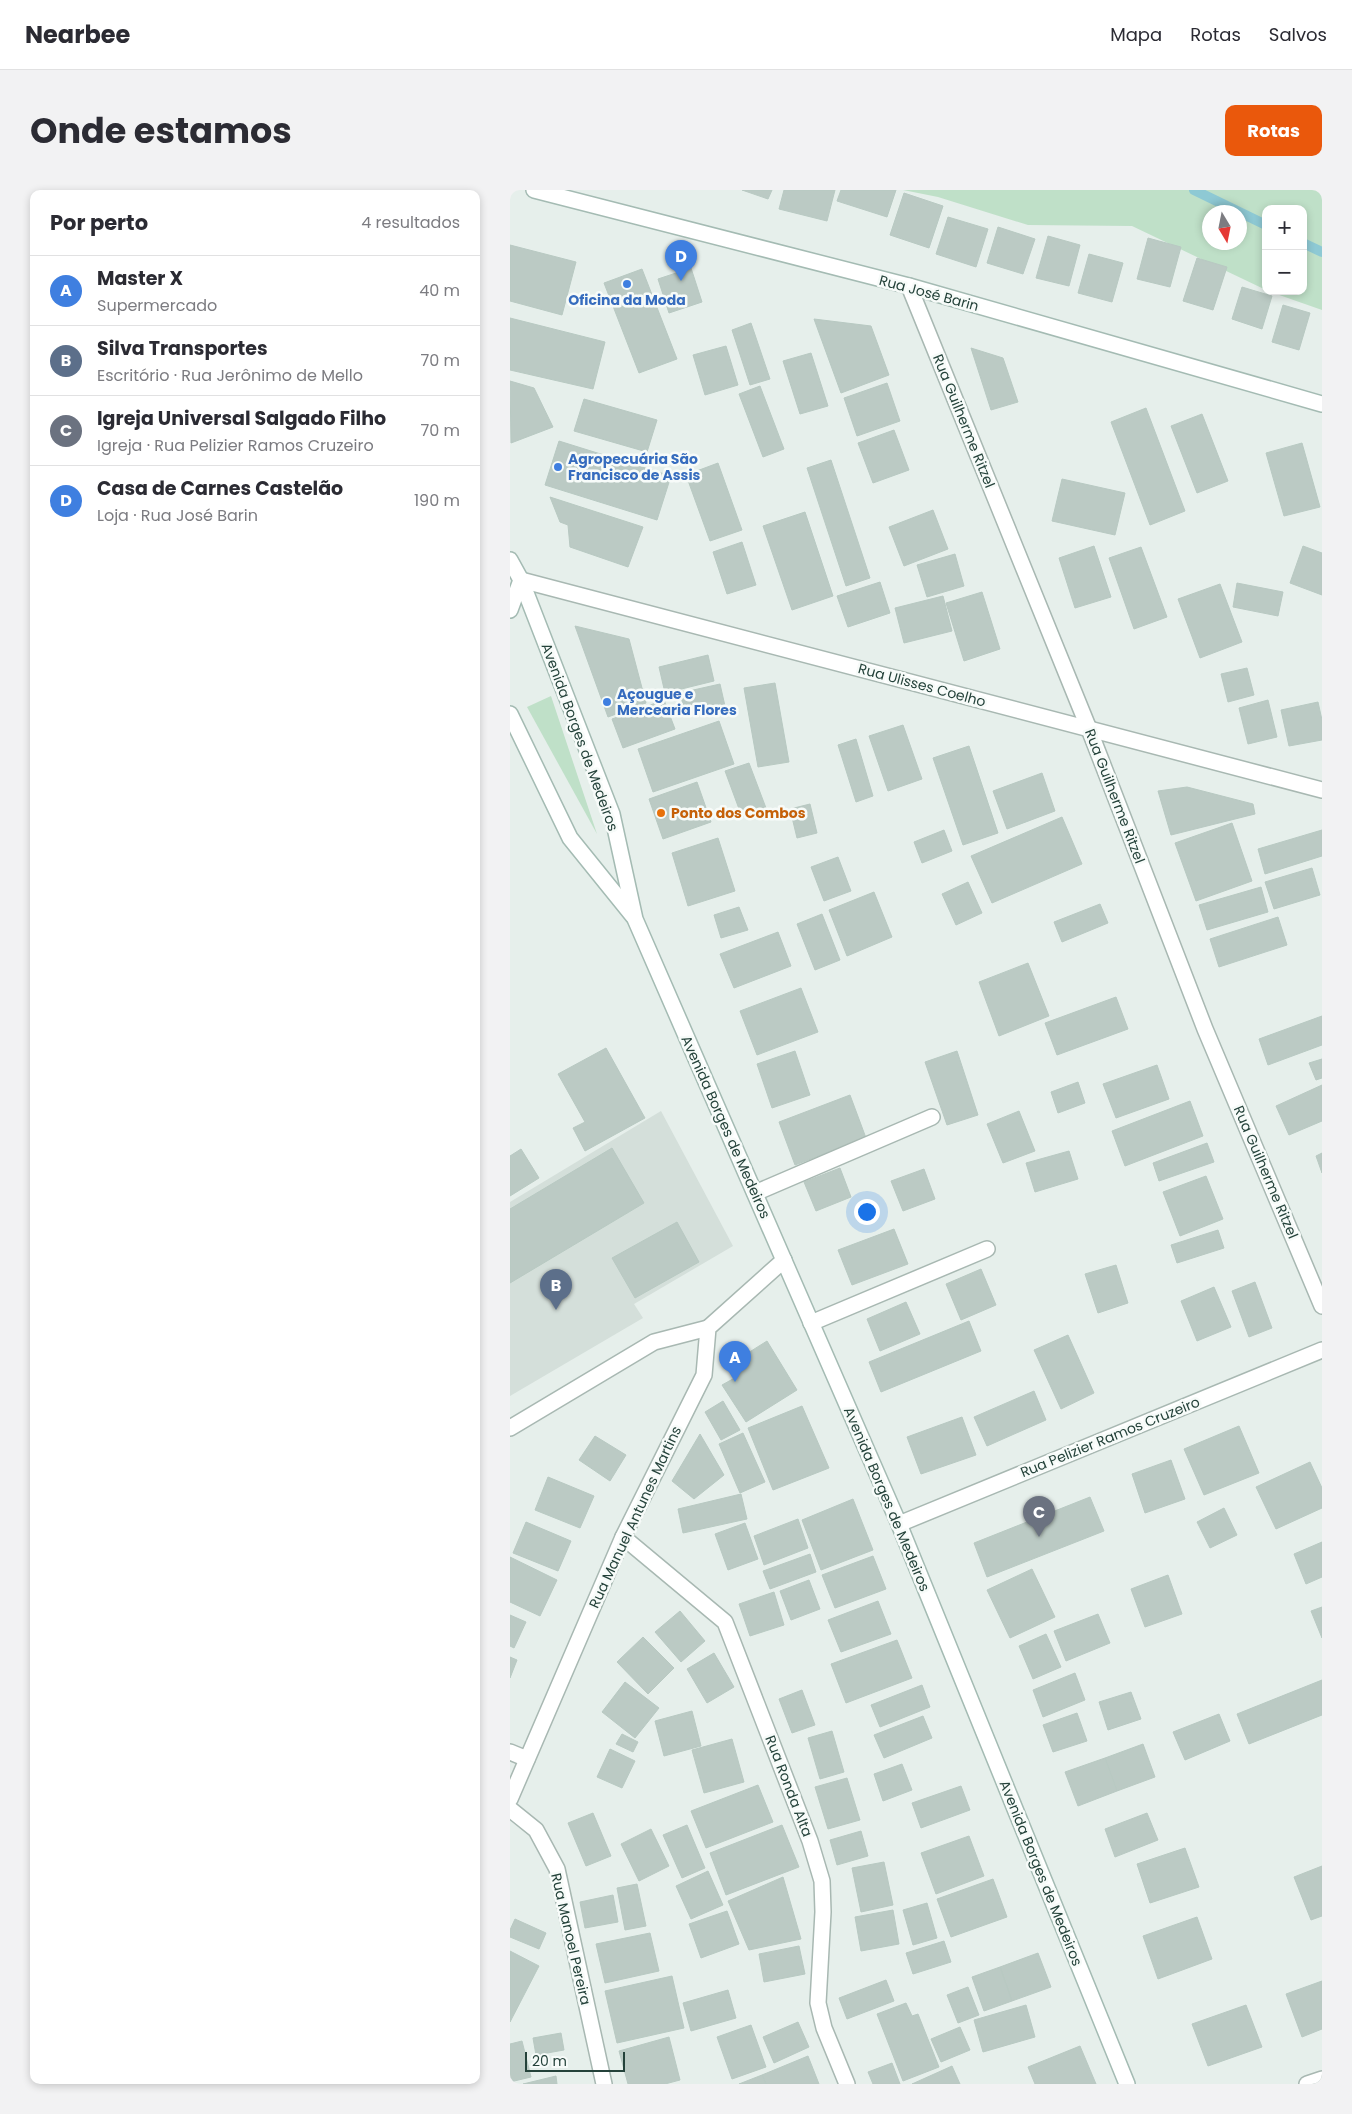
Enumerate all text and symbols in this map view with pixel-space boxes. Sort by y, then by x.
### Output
text: Nearbee [25,18,130,51]
text: Mapa [1110,22,1162,47]
text: Rotas [1190,22,1241,47]
text: Salvos [1269,22,1327,47]
button: Rotas [1225,105,1322,156]
text: Onde estamos [30,106,292,155]
north arrow [1202,205,1247,250]
map controls [1262,205,1307,295]
button: + [1262,205,1307,250]
text: Por perto [50,208,148,237]
text: 4 resultados [361,211,460,234]
pin: D [665,240,697,281]
button: − [1262,250,1307,295]
text: Master X [97,265,183,292]
street label: Rua José Barin [877,270,981,316]
marker: Oficina da Moda [621,278,633,290]
text: A [60,279,72,302]
text: 40 m [419,279,460,302]
place label: Oficina da Moda [568,290,686,310]
text: Supermercado [97,294,217,317]
text: Silva Transportes [97,335,268,362]
text: B [61,349,71,372]
text: 70 m [420,349,460,372]
street label: Rua Guilherme Ritzel [928,351,1000,491]
text: Escritório · Rua Jerônimo de Mello [97,364,363,387]
text: Igreja Universal Salgado Filho [97,405,386,432]
text: C [60,419,72,442]
text: 70 m [420,419,460,442]
text: Igreja · Rua Pelizier Ramos Cruzeiro [97,434,374,457]
place label: Agropecuária São Francisco de Assis [568,449,701,485]
marker: Agropecuária São Francisco de Assis [552,461,564,473]
text: Casa de Carnes Castelão [97,475,343,502]
text: D [60,489,72,512]
text: 190 m [414,489,460,512]
text: Loja · Rua José Barin [97,504,258,527]
street label: Avenida Borges de Medeiros [537,640,623,834]
street label: Rua Ulisses Coelho [856,658,988,712]
place label: Açougue e Mercearia Flores [617,684,737,720]
marker: Açougue e Mercearia Flores [601,696,613,708]
street label: Rua Guilherme Ritzel [1080,726,1150,866]
place label: Ponto dos Combos [671,803,806,823]
marker: Ponto dos Combos [655,807,667,819]
street label: Avenida Borges de Medeiros [676,1032,776,1222]
street label: Rua Guilherme Ritzel [1229,1102,1303,1242]
your location [854,1199,880,1225]
pin: B [540,1269,572,1310]
pin: A [719,1341,751,1382]
street label: Rua Pelizier Ramos Cruzeiro [1017,1392,1203,1482]
street label: Avenida Borges de Medeiros [839,1404,935,1594]
street label: Rua Manuel Antunes Martins [584,1423,686,1611]
pin: C [1023,1496,1055,1537]
street label: Rua Ronda Alta [760,1732,818,1840]
street label: Avenida Borges de Medeiros [995,1777,1087,1969]
street label: Rua Manoel Pereira [546,1871,596,2007]
scale bar [525,2049,625,2072]
text: 20 m [532,2051,567,2071]

